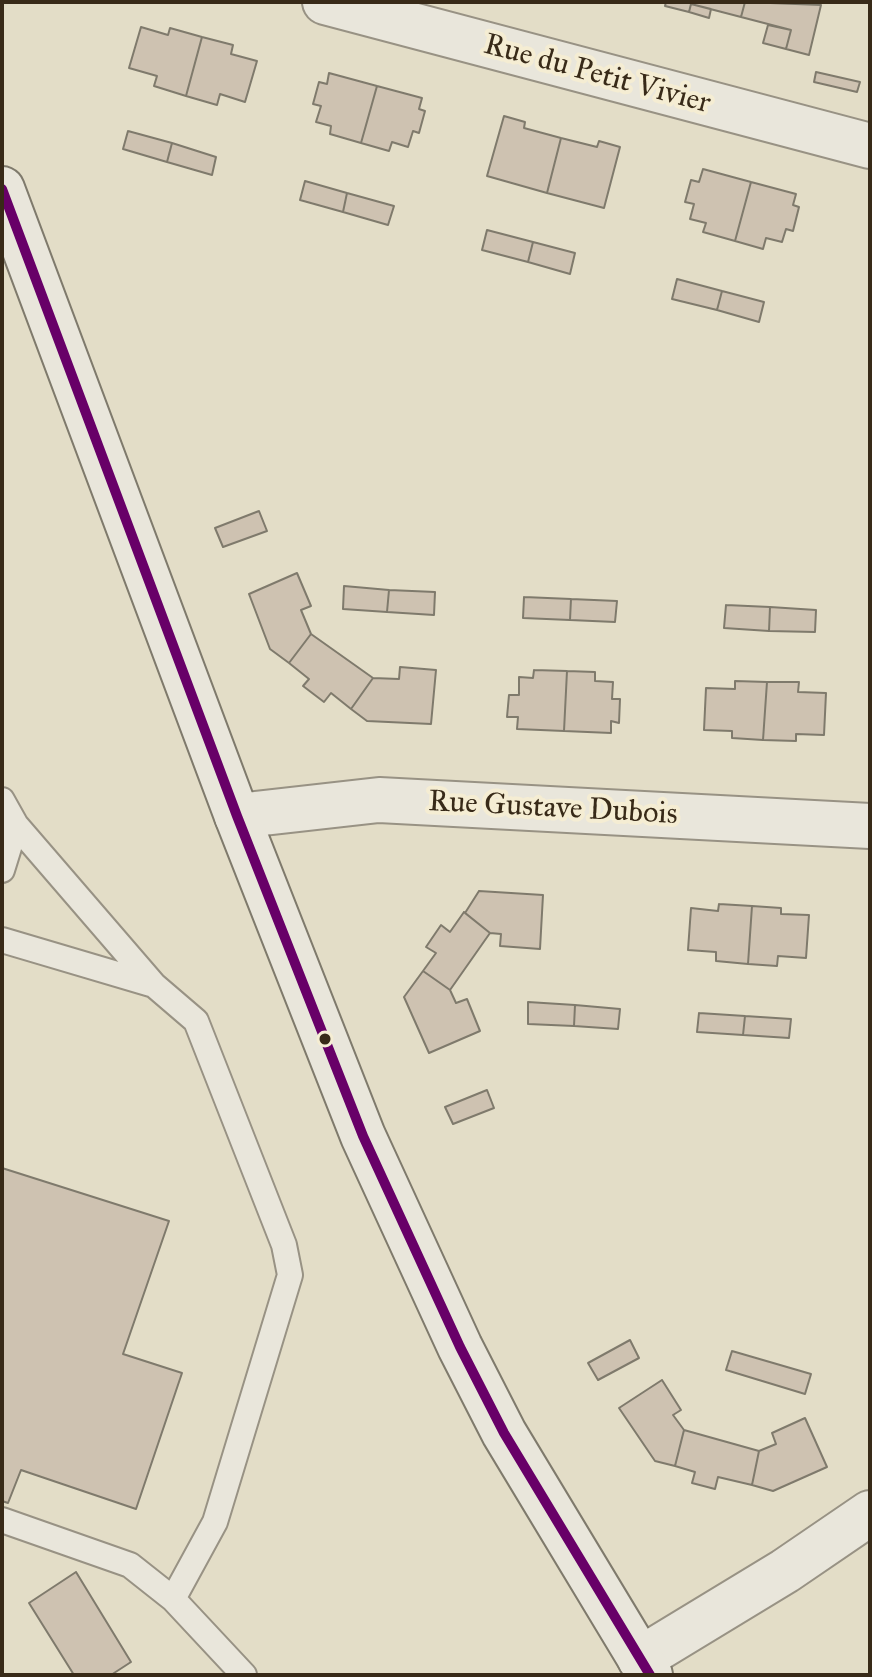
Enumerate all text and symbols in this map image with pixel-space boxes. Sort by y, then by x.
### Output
street label: Rue du Petit Vivier [480,27,714,123]
street label: Rue Gustave Dubois [428,784,678,834]
unlabelled marker [317,1031,333,1047]

